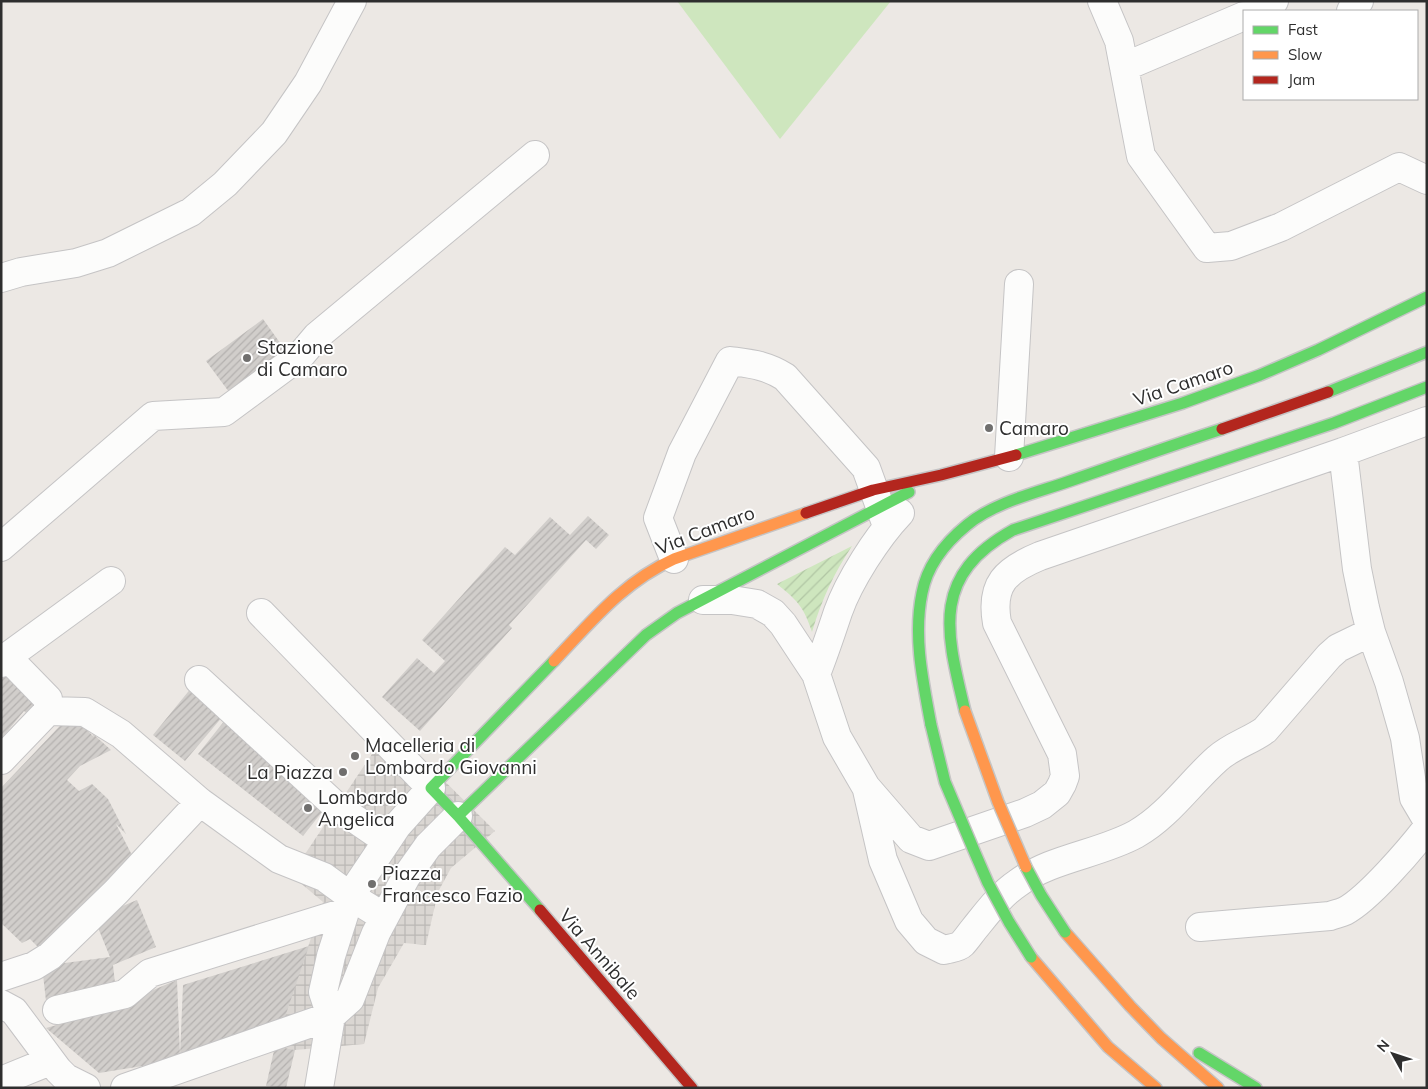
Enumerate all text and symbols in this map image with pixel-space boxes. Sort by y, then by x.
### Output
legend [1243,10,1418,100]
text: Fast [1288,20,1318,39]
text: Slow [1288,45,1322,64]
text: Jam [1288,70,1315,89]
place label: Stazione di Camaro [257,335,348,381]
marker: Stazione di Camaro [241,352,253,364]
street label: Via Camaro [1130,355,1236,411]
place label: Camaro [999,416,1069,440]
marker: Camaro [983,422,995,434]
street label: Via Camaro [652,500,758,560]
place label: Macelleria di Lombardo Giovanni [365,733,537,779]
marker: Macelleria di Lombardo Giovanni [349,750,361,762]
place label: La Piazza [247,760,333,784]
marker: La Piazza [337,766,349,778]
place label: Lombardo Angelica [318,785,408,831]
marker: Lombardo Angelica [302,802,314,814]
place label: Piazza Francesco Fazio [382,861,523,907]
marker: Piazza Francesco Fazio [366,878,378,890]
street label: Via Annibale [554,904,646,1004]
north arrow [1368,1029,1418,1079]
text: N [1373,1036,1393,1055]

